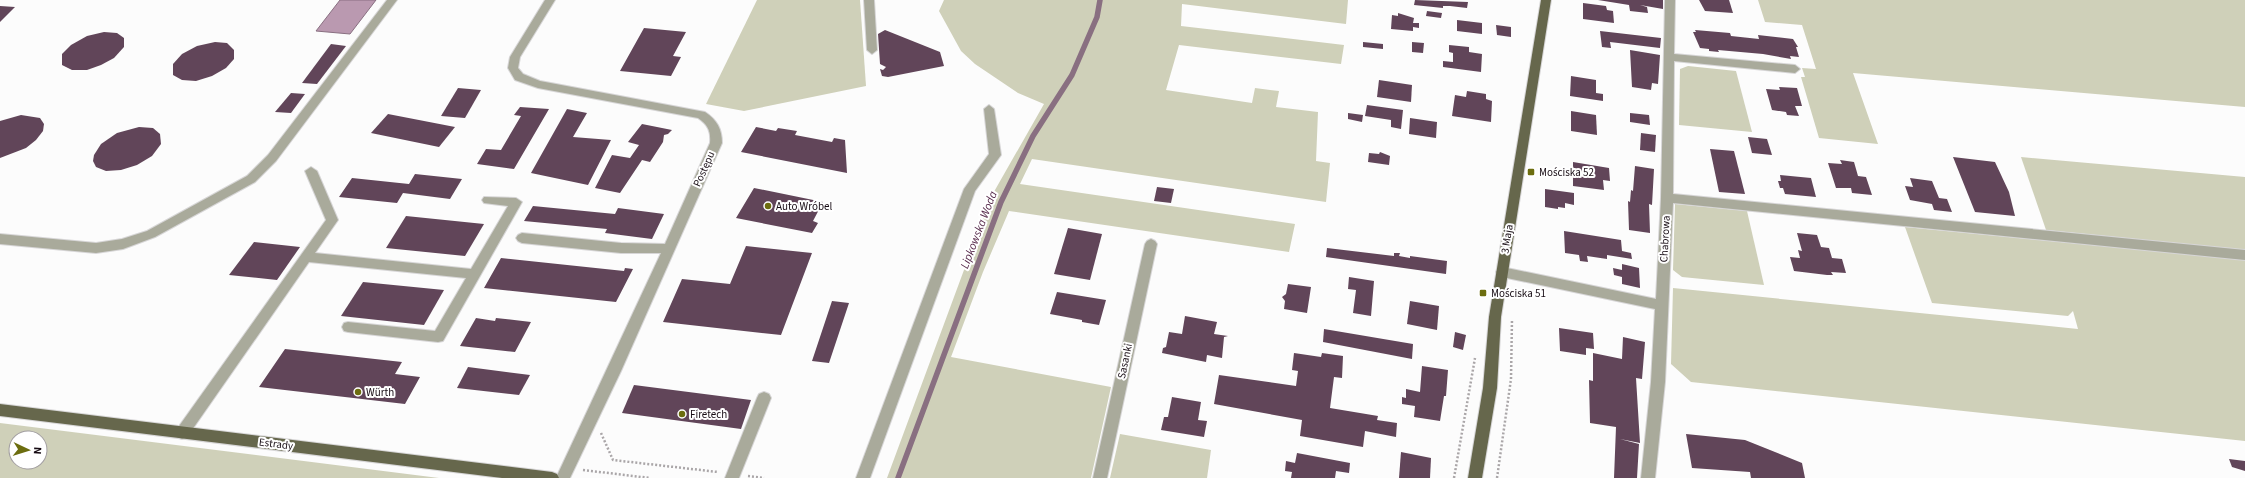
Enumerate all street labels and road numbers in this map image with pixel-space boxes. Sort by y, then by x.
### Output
street label: Postępu [690,149,718,189]
street label: Chabrowa [1656,215,1674,263]
street label: 3 Maja [1497,223,1517,255]
street label: Sasanki [1114,342,1136,380]
street label: Estrady [258,434,294,454]

